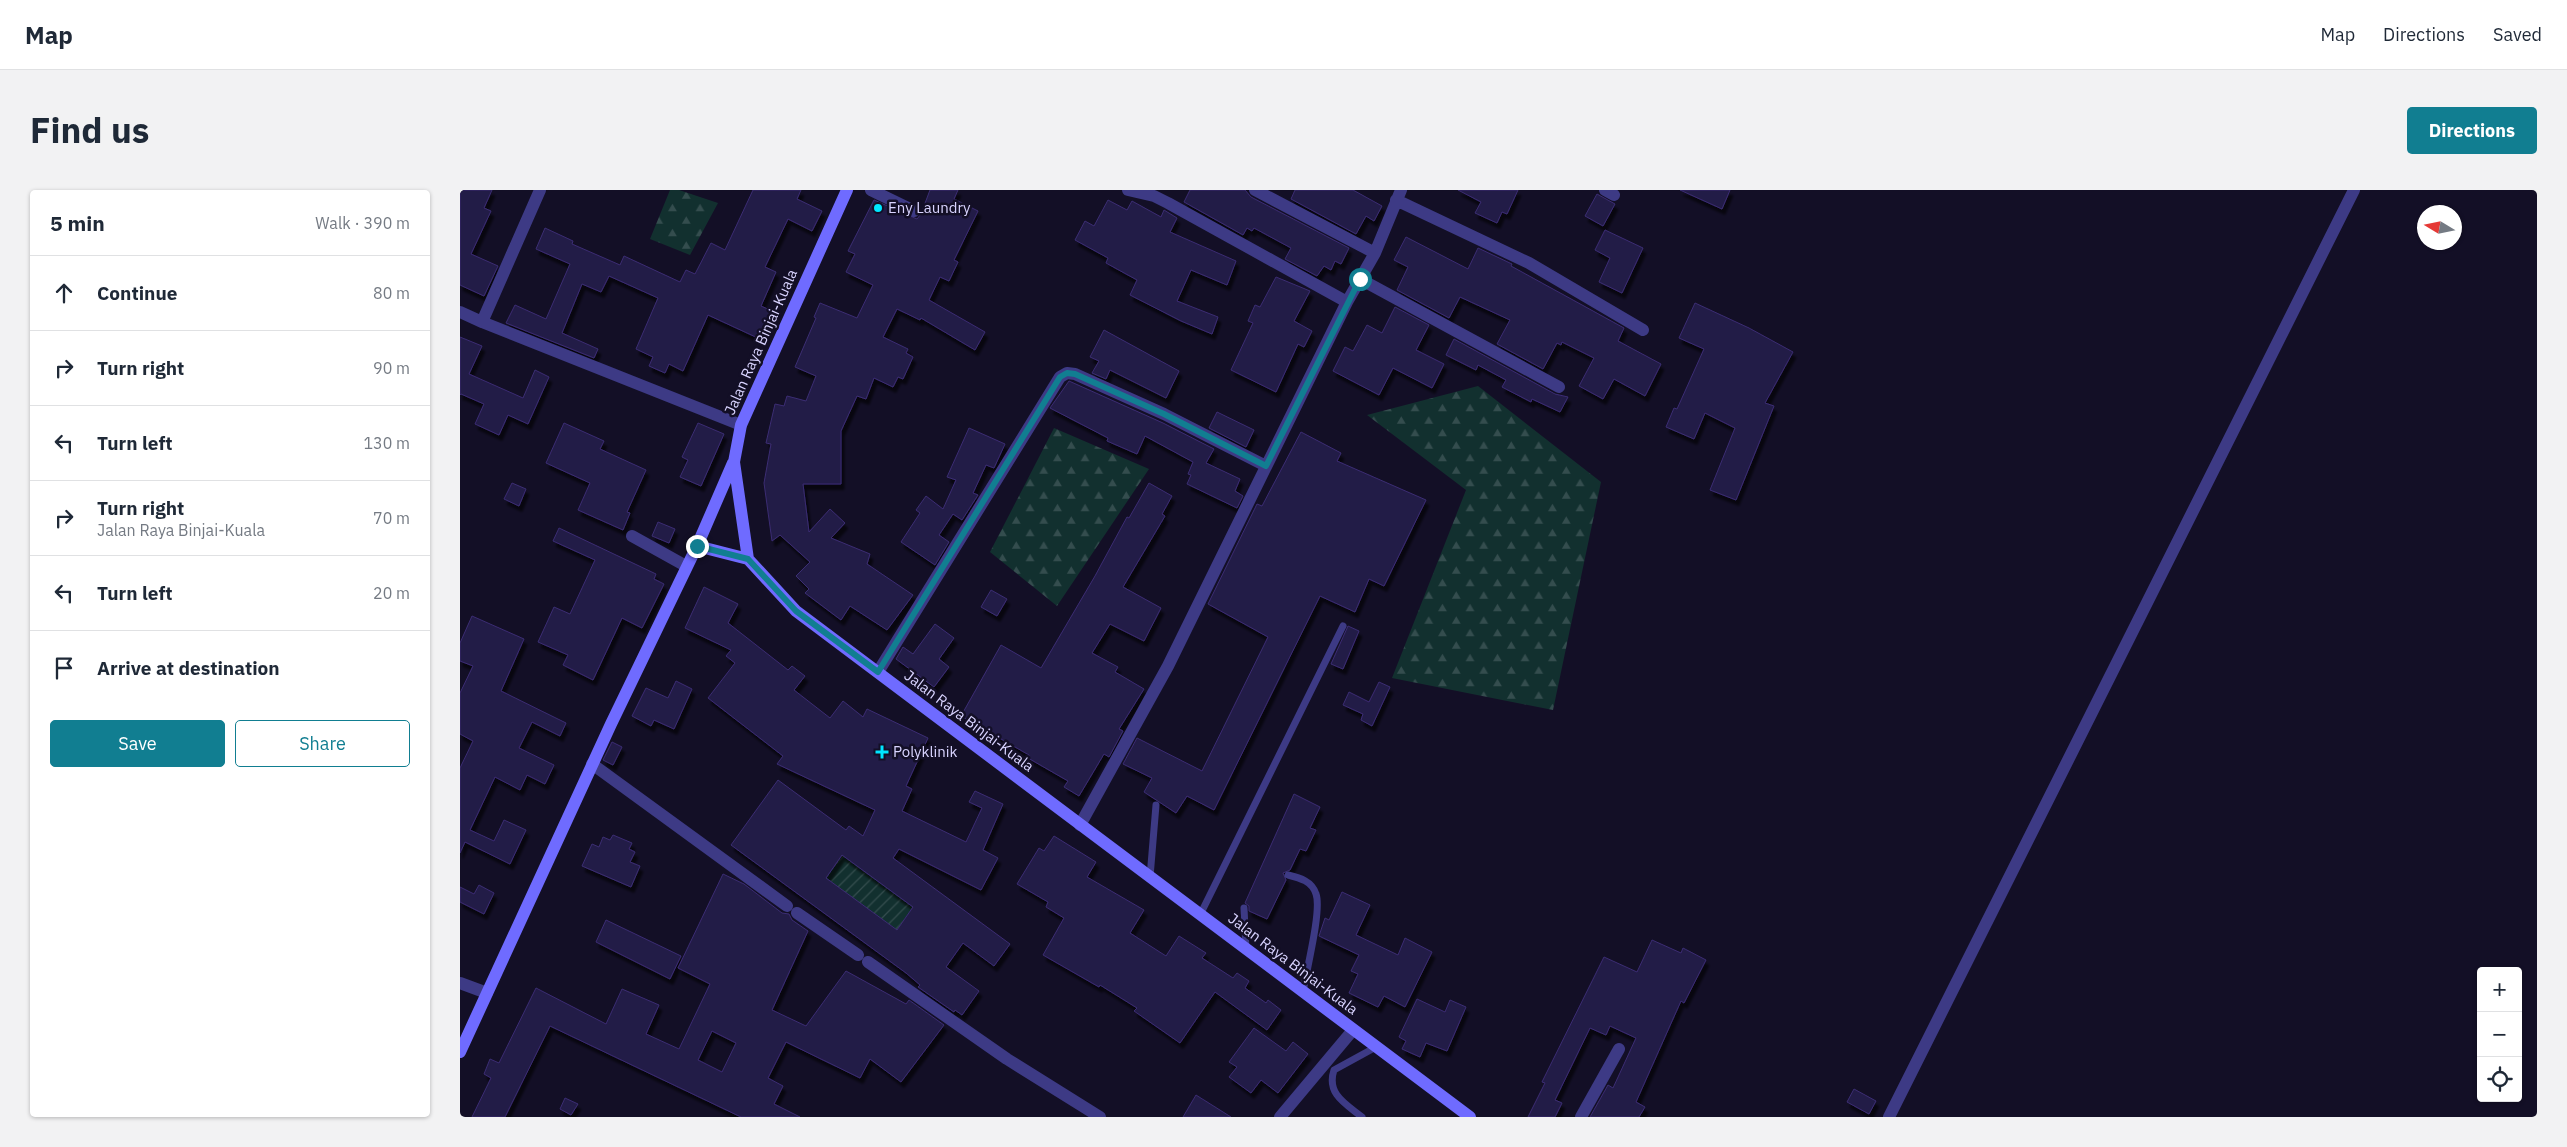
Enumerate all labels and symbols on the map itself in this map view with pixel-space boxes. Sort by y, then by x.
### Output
place label: Eny Laundry [888,198,971,217]
marker: Eny Laundry [872,202,884,214]
north arrow [2417,205,2462,250]
street label: Jalan Raya Binjai-Kuala [720,266,801,418]
route start [1349,268,1372,291]
route end [686,535,709,558]
street label: Jalan Raya Binjai-Kuala [901,666,1038,776]
place label: Polyklinik [893,742,958,761]
marker: Polyklinik [875,745,889,759]
street label: Jalan Raya Binjai-Kuala [1225,909,1362,1019]

